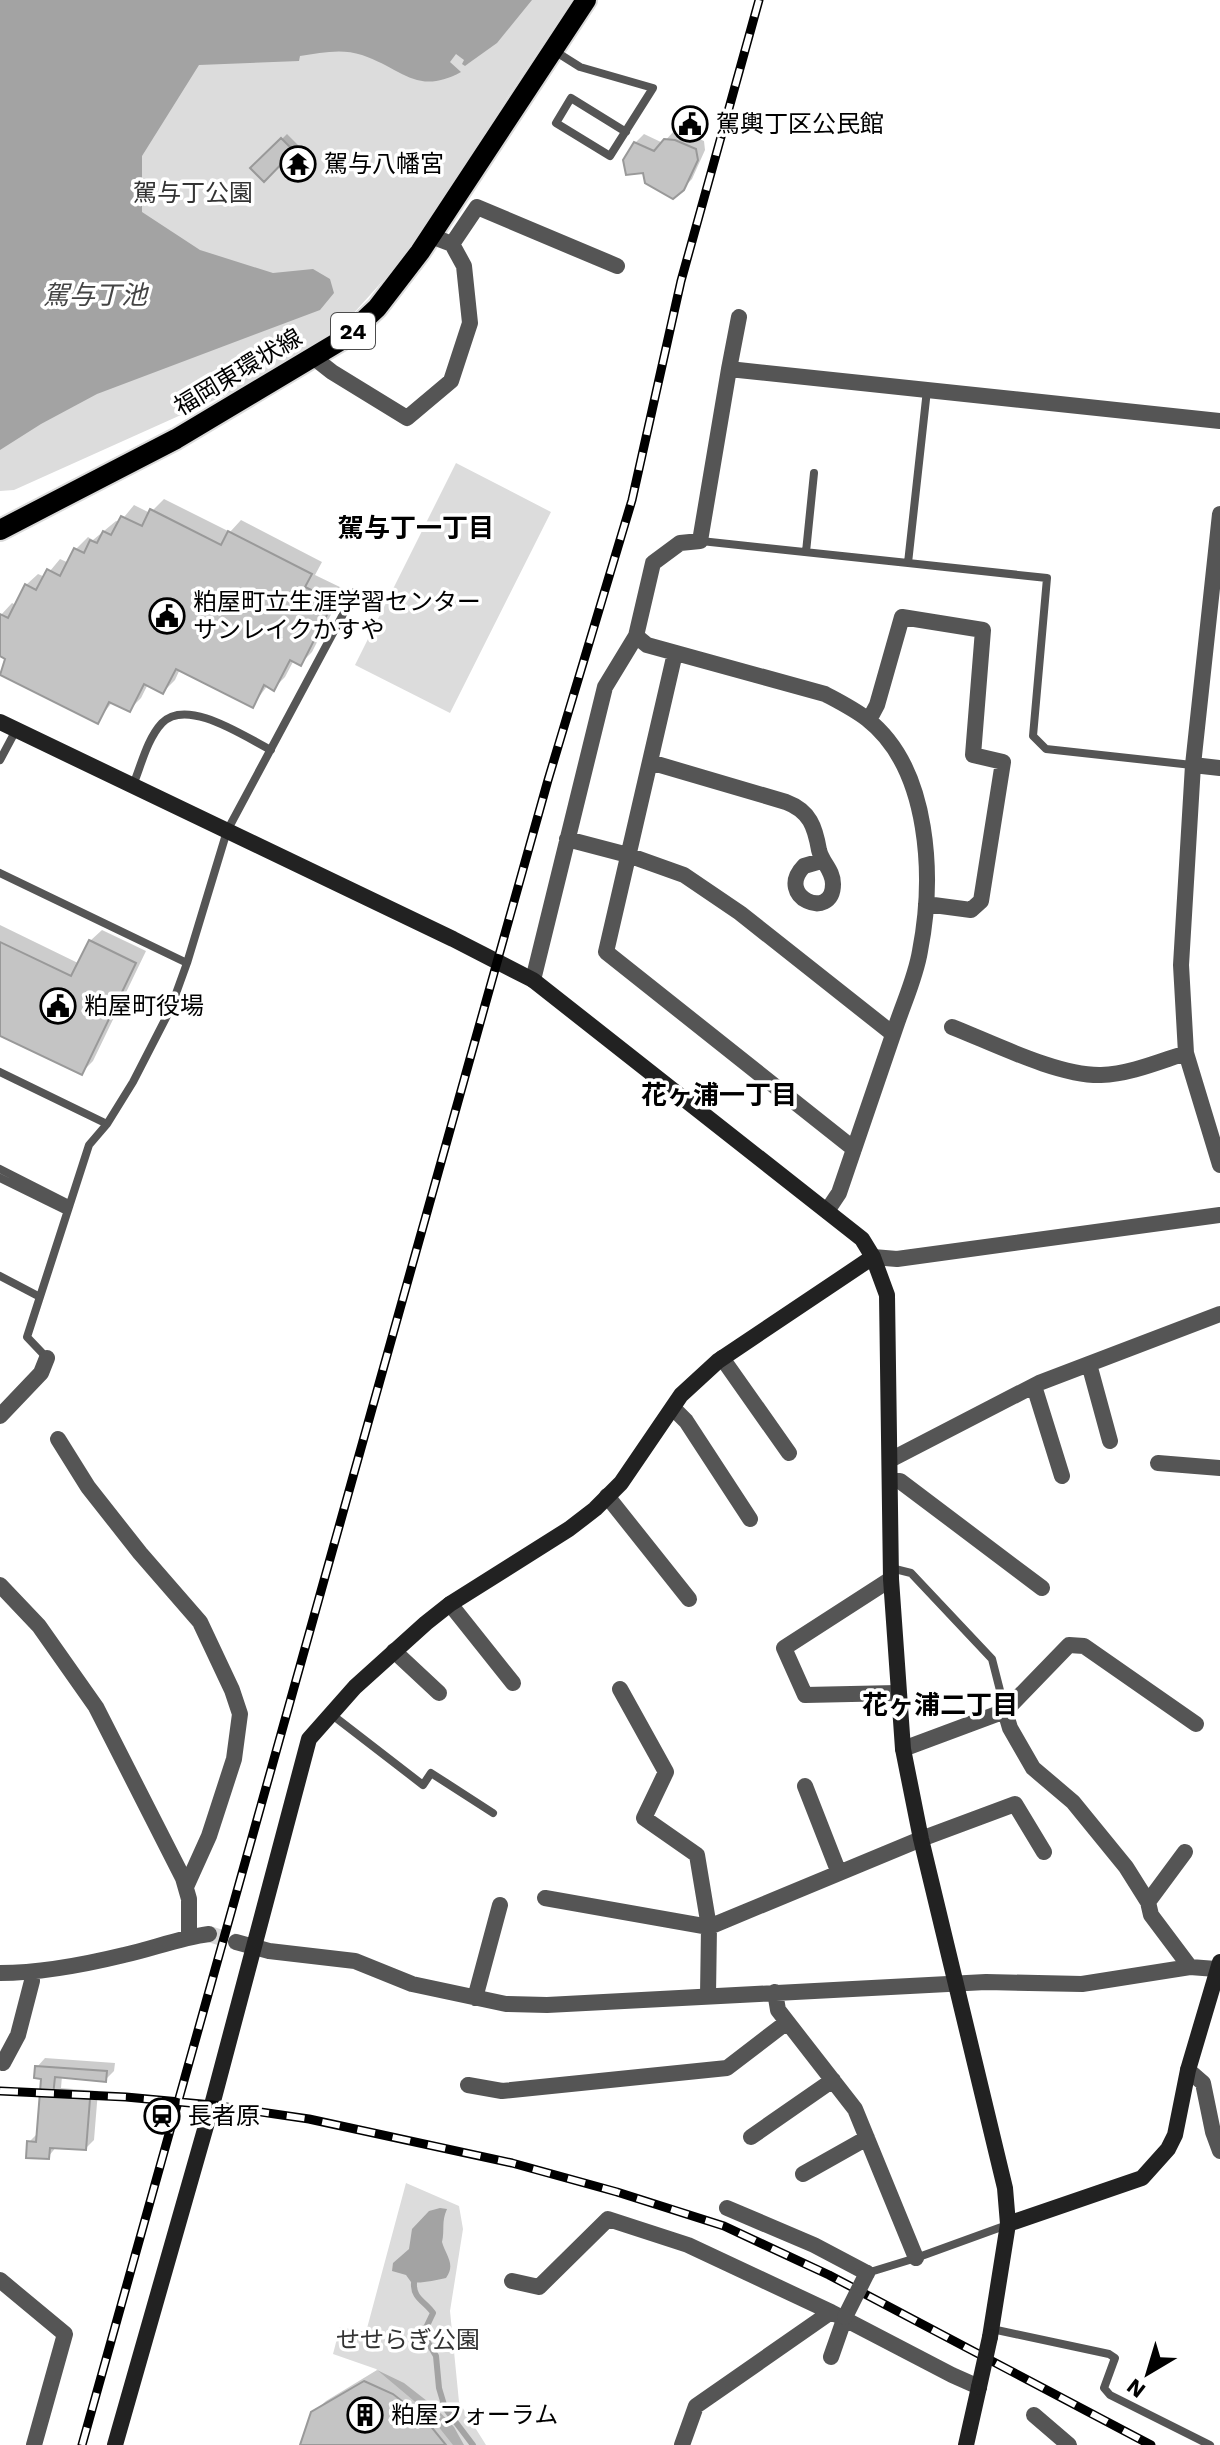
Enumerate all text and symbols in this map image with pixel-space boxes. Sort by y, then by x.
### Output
public building icon: 駕輿丁区公民館 [671,105,709,143]
place label: 駕輿丁区公民館 [716,110,884,138]
temple icon: 駕与八幡宮 [279,145,317,183]
place label: 駕与八幡宮 [324,150,444,178]
park label: 駕与丁公園 [133,179,253,207]
water label: 駕与丁池 [43,280,150,310]
road number: 24 [331,313,375,349]
street label: 福岡東環状線 [169,323,307,421]
district label: 駕与丁一丁目 [338,513,494,543]
place label: 粕屋町立生涯学習センター サンレイクかすや [193,588,481,644]
public building icon: 粕屋町立生涯学習センター サンレイクかすや [148,597,186,635]
public building icon: 粕屋町役場 [39,987,77,1025]
place label: 粕屋町役場 [84,992,204,1020]
district label: 花ヶ浦一丁目 [641,1080,797,1110]
district label: 花ヶ浦二丁目 [862,1690,1018,1720]
station icon: 長者原 [143,2097,181,2135]
place label: 長者原 [188,2102,260,2130]
park label: せせらぎ公園 [336,2326,480,2354]
north arrow [1108,2333,1188,2413]
text: N [1122,2373,1150,2403]
building icon: 粕屋フォーラム [346,2396,384,2434]
place label: 粕屋フォーラム [391,2401,558,2429]

